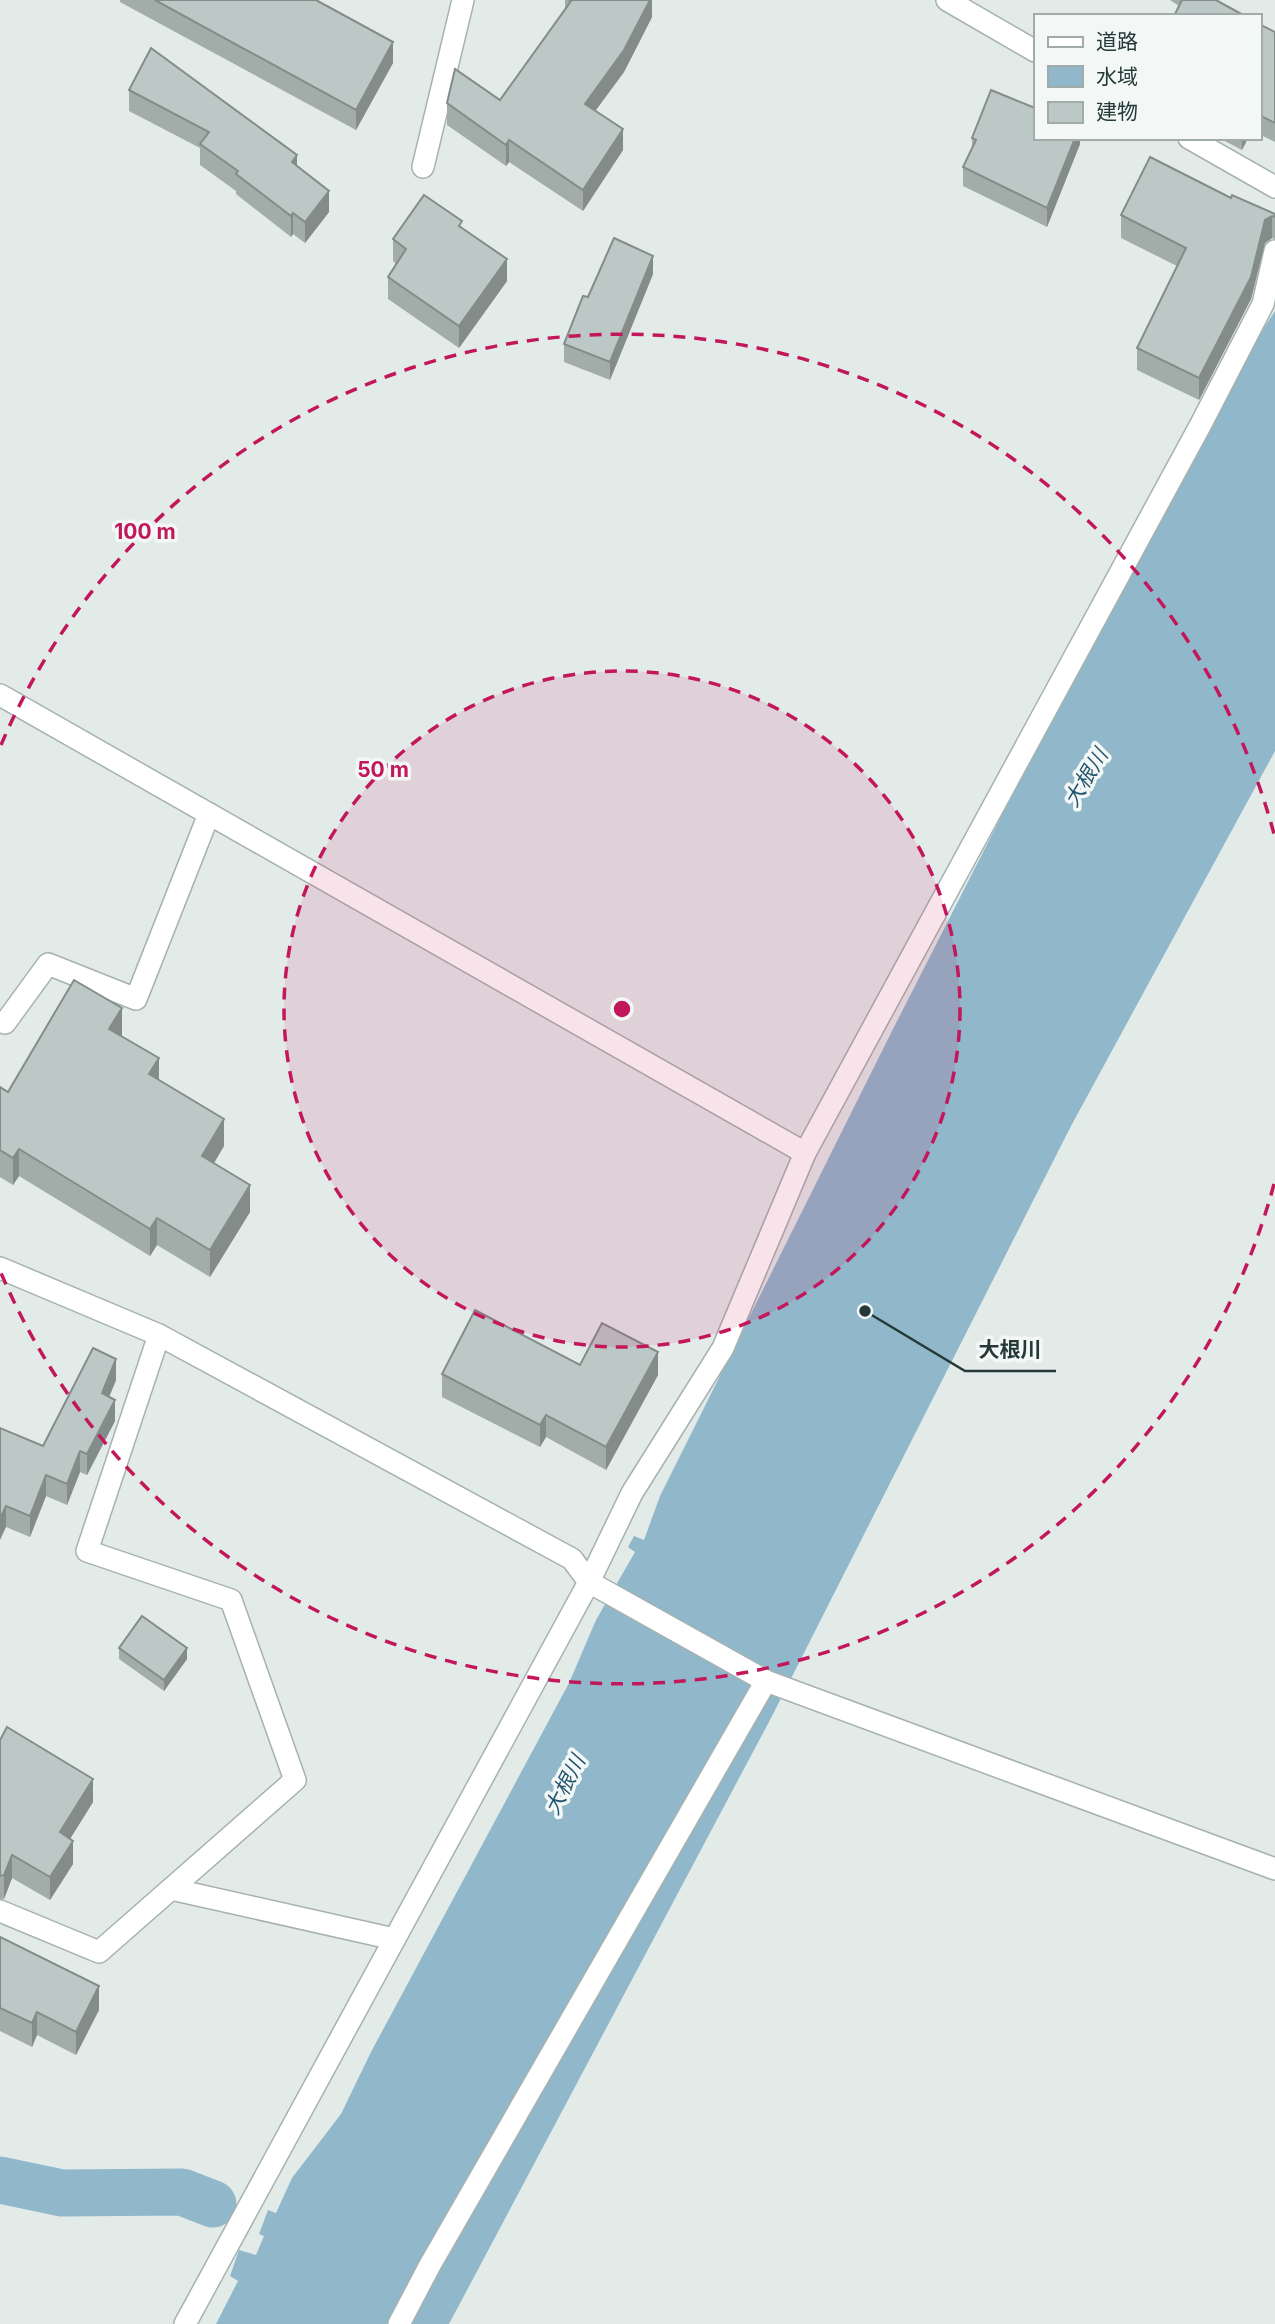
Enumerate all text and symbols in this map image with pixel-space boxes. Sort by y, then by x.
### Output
legend [1034,14,1261,140]
text: 道路 [1096,29,1138,54]
text: 水域 [1096,64,1138,89]
text: 建物 [1096,99,1138,124]
text: 100 m [114,519,176,544]
water label: 大根川 [1059,743,1114,811]
text: 50 m [357,757,409,782]
centre of rings [610,997,634,1021]
callout: 大根川 [965,1329,1056,1371]
text: 大根川 [979,1337,1042,1362]
water label: 大根川 [539,1749,591,1819]

